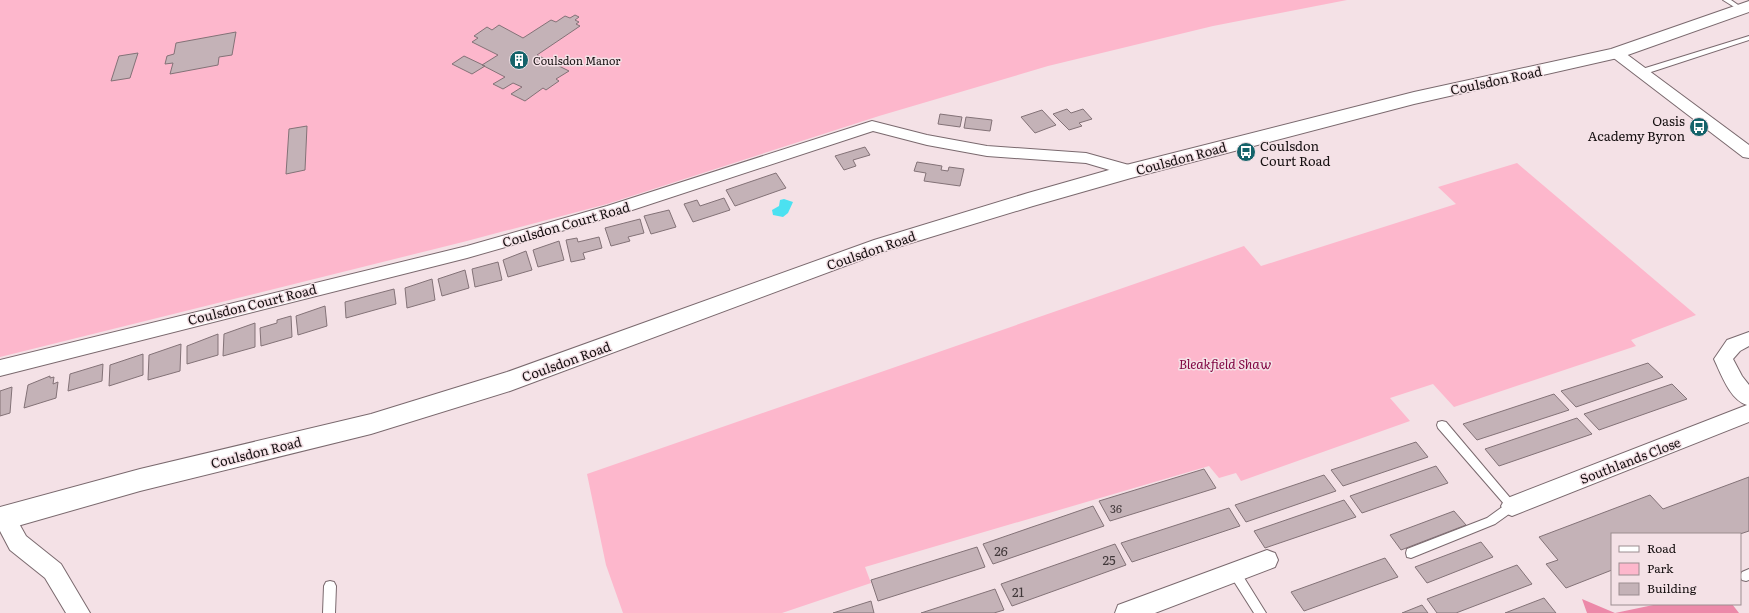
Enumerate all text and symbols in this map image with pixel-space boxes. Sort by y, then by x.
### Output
building icon: Coulsdon Manor [508,49,530,71]
place label: Coulsdon Manor [533,52,621,68]
street label: Coulsdon Road [1448,61,1544,99]
place label: Oasis Academy Byron [1588,111,1685,145]
bus stop icon: Oasis Academy Byron [1688,116,1710,138]
place label: Coulsdon Court Road [1260,136,1330,170]
street label: Coulsdon Road [1134,137,1228,179]
bus stop icon: Coulsdon Court Road [1235,141,1257,163]
street label: Coulsdon Court Road [500,197,632,251]
street label: Coulsdon Road [824,226,918,274]
street label: Coulsdon Court Road [186,279,318,329]
street label: Coulsdon Road [519,336,613,386]
park label: Bleakfield Shaw [1179,354,1272,373]
street label: Coulsdon Road [208,432,304,472]
street label: Southlands Close [1577,432,1683,488]
house number: 36 [1110,500,1122,516]
legend [1611,533,1741,605]
text: Road [1647,539,1677,557]
house number: 26 [994,541,1008,560]
house number: 25 [1102,550,1116,569]
text: Park [1647,559,1674,577]
text: Building [1647,579,1697,597]
house number: 21 [1012,582,1024,601]

